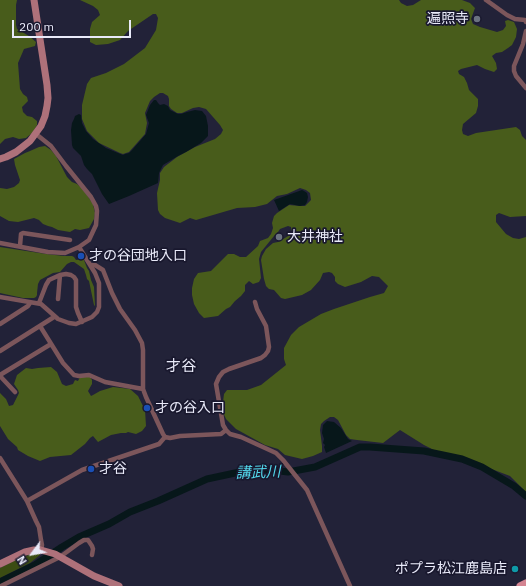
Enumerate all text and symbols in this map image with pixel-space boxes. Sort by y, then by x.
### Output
place label: 遍照寺 [427,11,469,27]
scale bar [14,12,133,38]
marker: 遍照寺 [472,14,482,24]
text: 200 m [19,19,54,34]
place label: 大井神社 [287,229,343,245]
marker: 大井神社 [274,232,284,242]
place label: 才の谷団地入口 [89,248,187,264]
marker: 才の谷団地入口 [76,251,86,261]
district label: 才谷 [166,358,196,376]
place label: 才の谷入口 [155,400,225,416]
marker: 才の谷入口 [142,403,152,413]
place label: 才谷 [99,461,127,477]
water label: 講武川 [235,463,281,483]
marker: 才谷 [86,464,96,474]
north arrow [12,534,52,574]
text: N [14,553,30,567]
place label: ポプラ松江鹿島店 [395,561,507,577]
marker: ポプラ松江鹿島店 [510,564,520,574]

